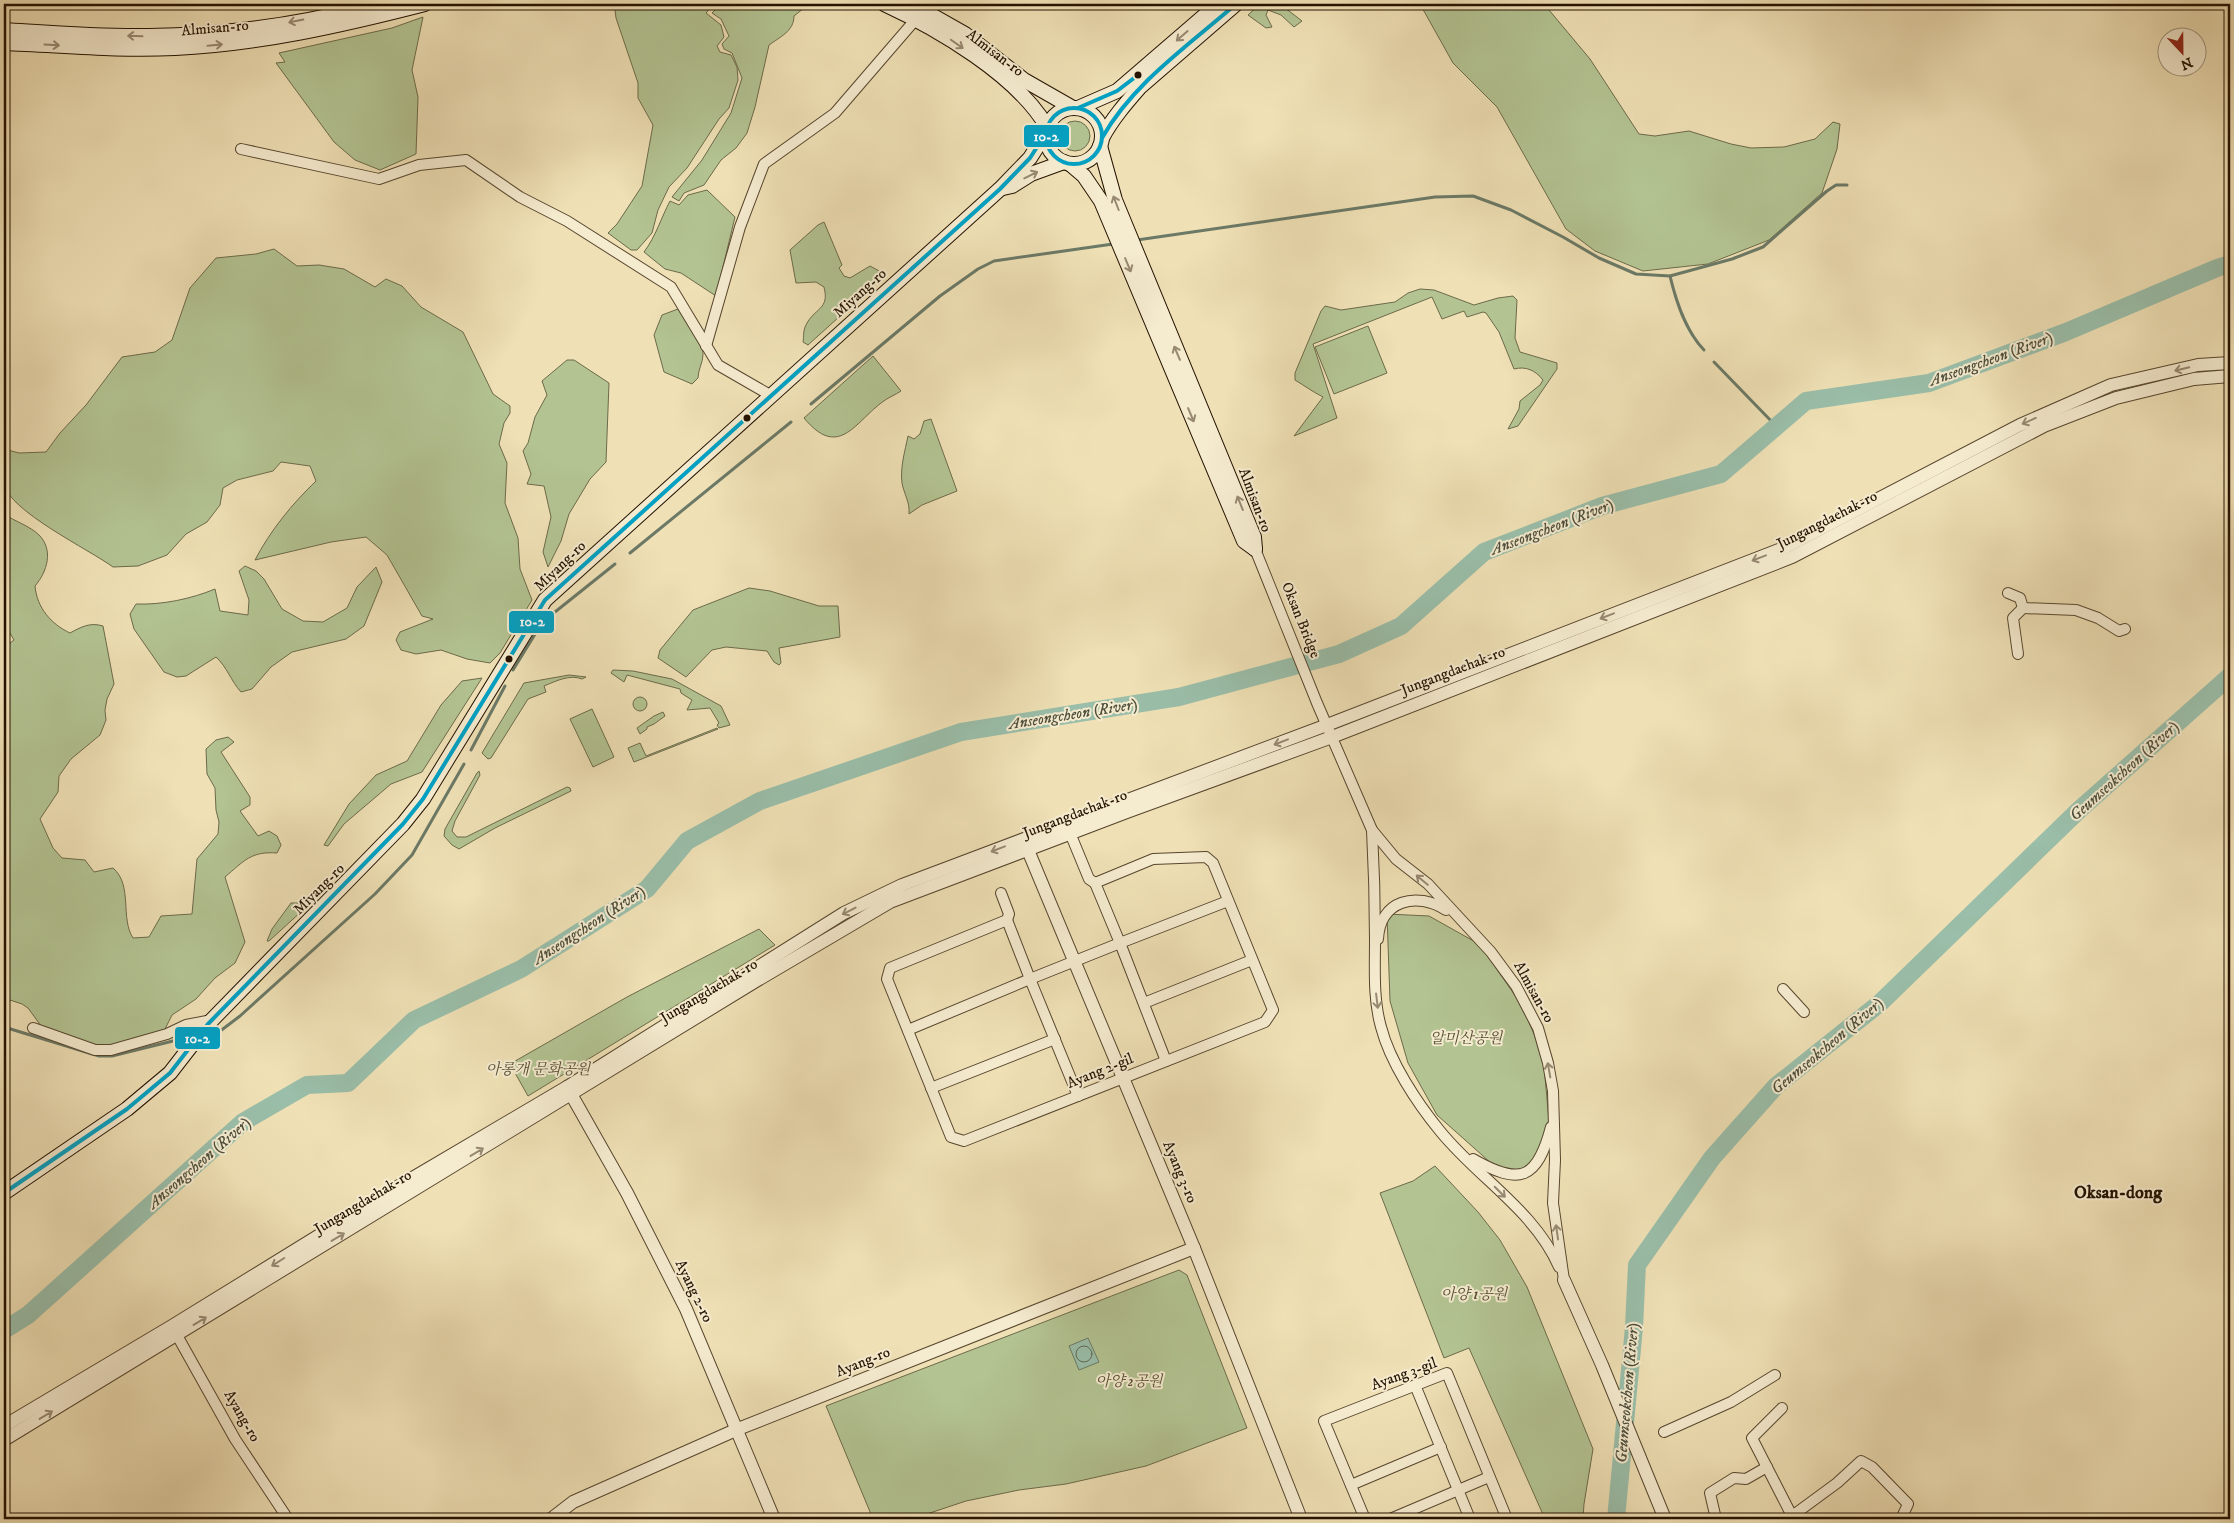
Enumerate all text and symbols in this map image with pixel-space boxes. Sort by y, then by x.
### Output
street label: Almisan-ro [181,16,249,40]
one-way arrow [289,16,305,26]
street label: Almisan-ro [962,25,1028,81]
north arrow [2156,28,2206,78]
one-way arrow [127,31,143,40]
one-way arrow [1176,31,1189,42]
one-way arrow [950,39,964,49]
one-way arrow [44,40,60,49]
one-way arrow [206,40,222,50]
text: N [2177,53,2195,74]
unlabelled marker [1133,70,1143,80]
line badge: 10-2 [1023,124,1070,148]
text: 10-2 [1033,128,1060,146]
one-way arrow [1024,169,1039,179]
one-way arrow [1111,196,1120,211]
one-way arrow [1124,257,1134,272]
street label: Miyang-ro [829,264,891,322]
water label: Anseongcheon (River) [1925,327,2055,391]
one-way arrow [1172,346,1182,361]
one-way arrow [2175,365,2191,374]
one-way arrow [1187,407,1197,422]
unlabelled marker [742,413,752,423]
one-way arrow [2022,416,2037,426]
street label: Almisan-ro [1234,465,1276,535]
street label: Jungangdaehak-ro [1772,486,1880,554]
water label: Anseongcheon (River) [1486,494,1616,560]
one-way arrow [1235,496,1245,511]
street label: Miyang-ro [530,537,590,595]
one-way arrow [1752,554,1767,563]
street label: Oksan Bridge [1277,579,1325,661]
line badge: 10-2 [508,610,555,634]
one-way arrow [1600,612,1616,621]
text: 10-2 [519,613,546,631]
street label: Jungangdaehak-ro [1396,642,1508,700]
unlabelled marker [504,654,514,664]
water label: Anseongcheon (River) [1006,694,1139,734]
water label: Geumseokcheon (River) [2065,717,2183,825]
one-way arrow [1274,738,1290,747]
street label: Jungangdaehak-ro [1018,785,1130,843]
one-way arrow [991,845,1007,854]
street label: Miyang-ro [289,859,349,919]
one-way arrow [1416,874,1429,886]
water label: Anseongcheon (River) [528,881,649,970]
one-way arrow [841,906,856,916]
street label: Jungangdaehak-ro [655,954,761,1029]
street label: Almisan-ro [1509,958,1559,1026]
one-way arrow [1372,993,1382,1009]
water label: Geumseokcheon (River) [1767,993,1887,1099]
line badge: 10-2 [174,1026,221,1050]
park label: 알미산공원 [1430,1029,1504,1048]
text: 10-2 [184,1030,211,1048]
street label: Ayang 2-gil [1064,1049,1137,1093]
park label: 아롱개 문화공원 [486,1060,592,1079]
one-way arrow [1544,1062,1554,1078]
water label: Anseongcheon (River) [142,1113,254,1214]
street label: Ayang 3-ro [1158,1138,1202,1206]
one-way arrow [470,1147,484,1158]
street label: Jungangdaehak-ro [309,1165,415,1240]
district label: Oksan-dong [2074,1182,2163,1204]
one-way arrow [1494,1186,1506,1198]
one-way arrow [1552,1224,1562,1240]
one-way arrow [331,1231,345,1241]
one-way arrow [271,1257,285,1267]
street label: Ayang 2-ro [671,1257,717,1325]
park label: 아양 1공원 [1441,1285,1509,1304]
one-way arrow [192,1316,206,1326]
water label: Geumseokcheon (River) [1611,1322,1643,1464]
street label: Ayang-ro [833,1343,893,1381]
street label: Ayang 3-gil [1369,1353,1440,1395]
park label: 아양 2공원 [1096,1372,1164,1391]
street label: Ayang-ro [220,1387,264,1445]
one-way arrow [38,1409,52,1419]

